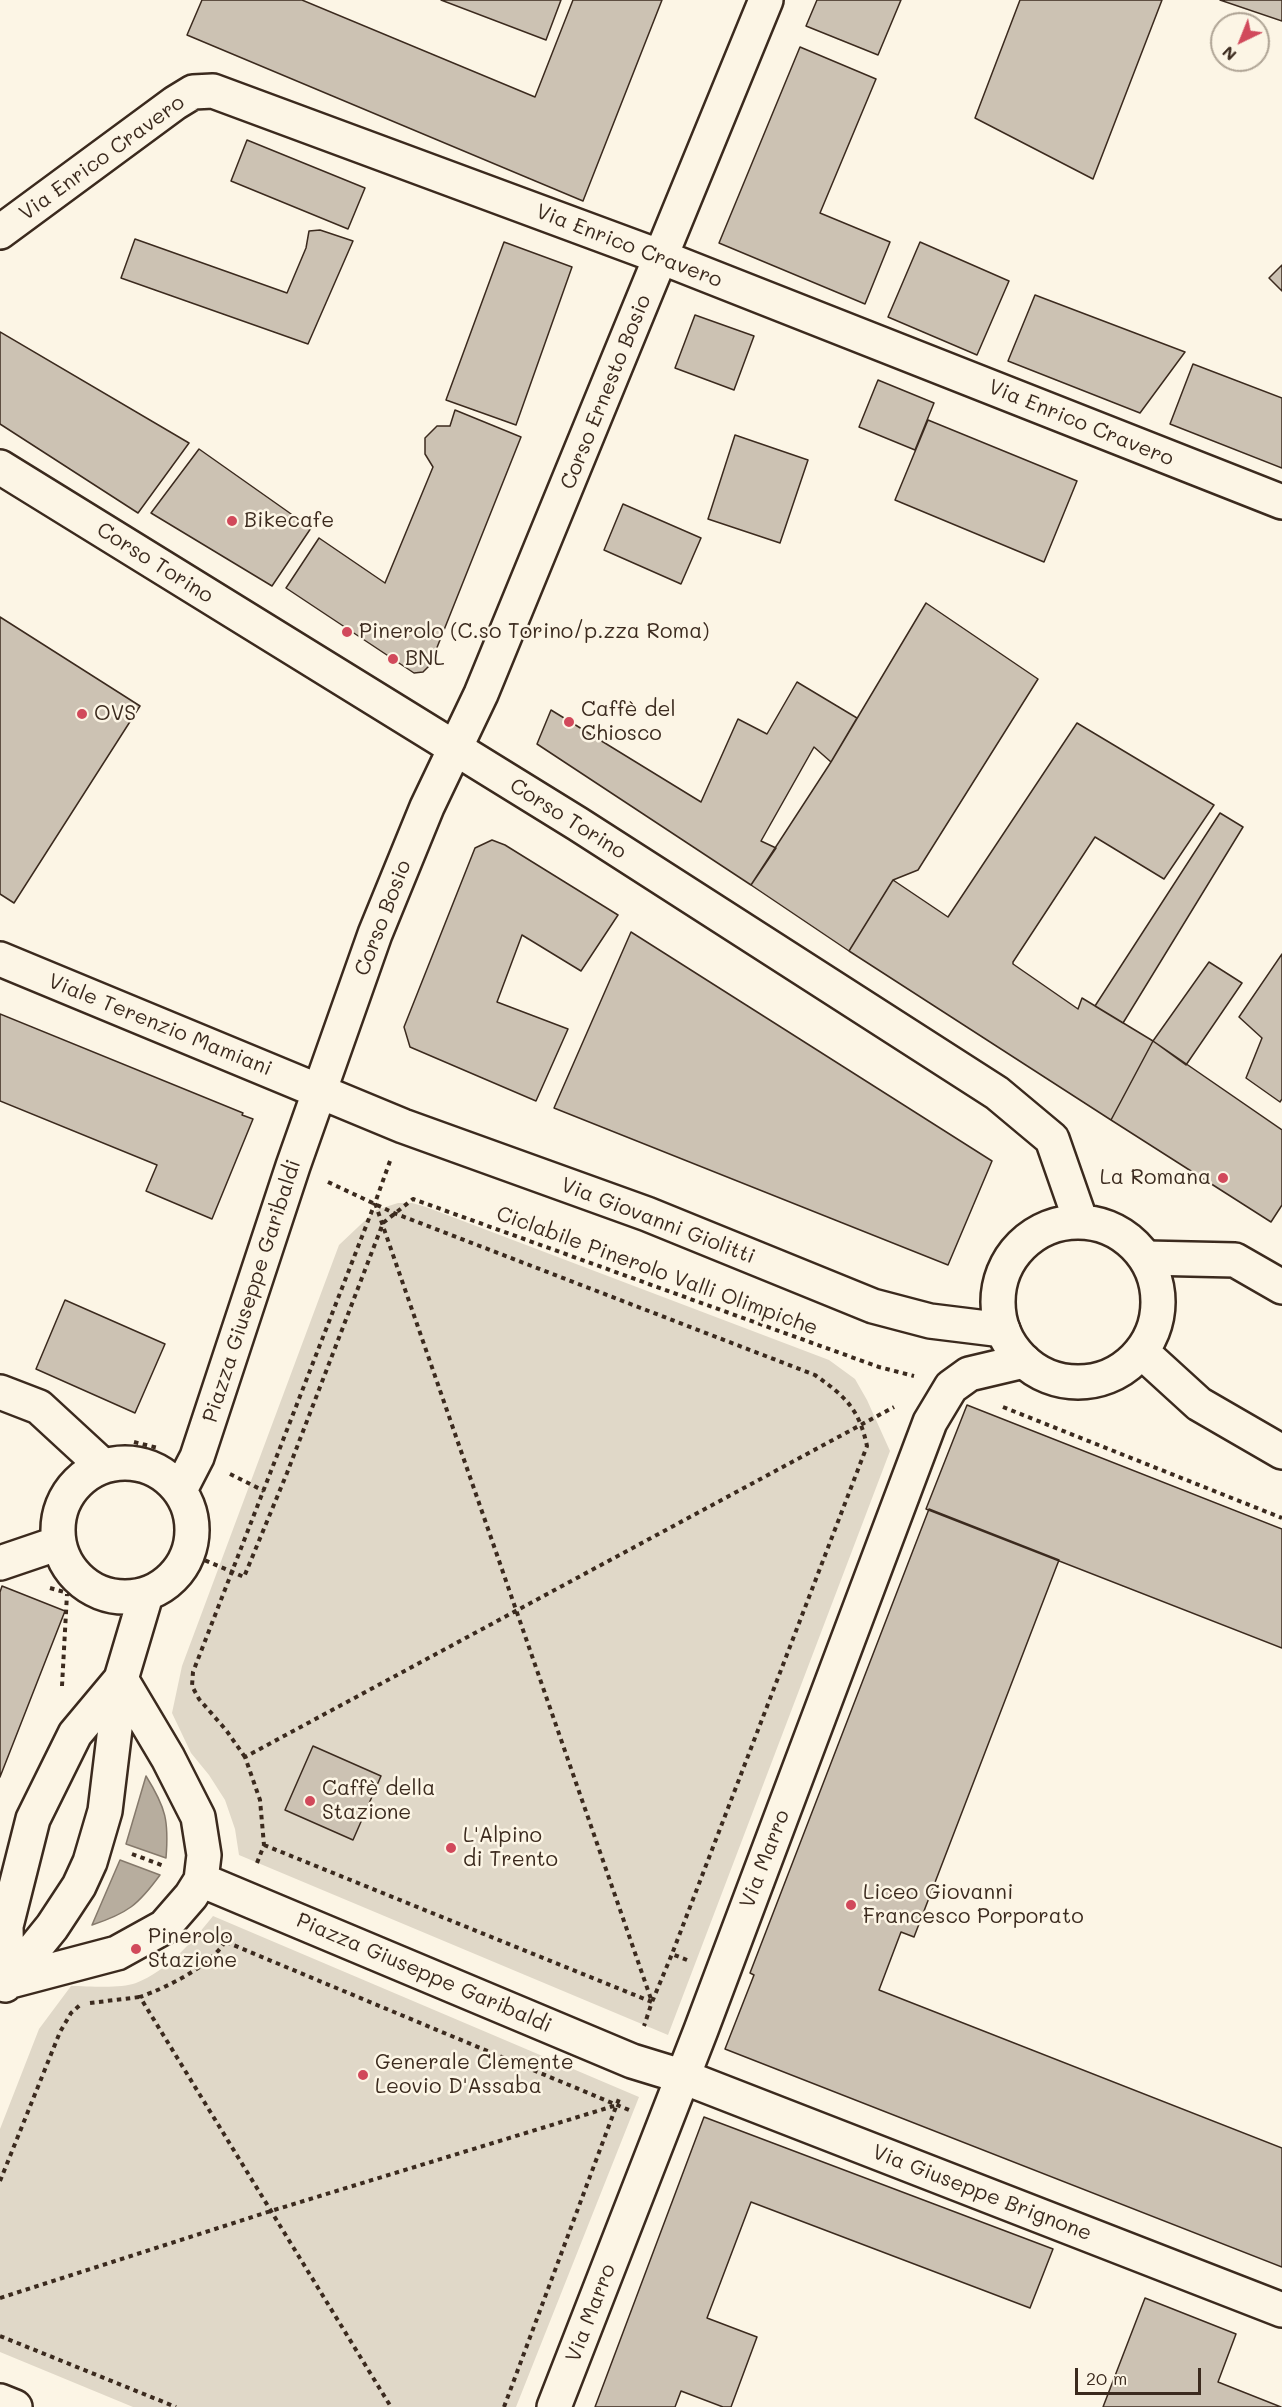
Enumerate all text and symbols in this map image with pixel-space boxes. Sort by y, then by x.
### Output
north arrow [1210,12,1270,72]
text: N [1217,42,1240,66]
street label: Via Enrico Cravero [15,90,189,226]
street label: Via Enrico Cravero [532,199,726,293]
street label: Corso Ernesto Bosio [555,291,657,493]
street label: Via Enrico Cravero [985,374,1177,472]
place label: Bikecafe [244,508,334,534]
marker: Bikecafe [225,514,239,528]
street label: Corso Torino [92,517,218,609]
place label: Pinerolo (C.so Torino/p.zza Roma) [359,619,709,645]
marker: Pinerolo (C.so Torino/p.zza Roma) [340,625,354,639]
place label: BNL [405,646,445,672]
marker: BNL [386,652,400,666]
place label: Caffè del Chiosco [581,697,676,747]
place label: OVS [94,701,136,727]
marker: OVS [75,707,89,721]
marker: Caffè del Chiosco [562,715,576,729]
street label: Corso Torino [505,773,631,865]
street label: Corso Bosio [349,857,417,979]
street label: Viale Terenzio Mamiani [44,969,276,1081]
street label: Piazza Giuseppe Garibaldi [198,1156,306,1426]
place label: La Romana [1100,1165,1211,1191]
marker: La Romana [1216,1171,1230,1185]
street label: Via Giovanni Giolitti [557,1172,759,1270]
street label: Ciclabile Pinerolo Valli Olimpiche [493,1201,821,1341]
place label: Caffè della Stazione [322,1776,435,1826]
marker: Caffè della Stazione [303,1794,317,1808]
street label: Via Marro [735,1806,795,1912]
place label: L'Alpino di Trento [463,1823,558,1873]
marker: L'Alpino di Trento [444,1841,458,1855]
place label: Liceo Giovanni Francesco Porporato [863,1880,1084,1930]
marker: Liceo Giovanni Francesco Porporato [844,1898,858,1912]
street label: Piazza Giuseppe Garibaldi [293,1908,555,2038]
place label: Pinerolo Stazione [148,1924,237,1974]
marker: Pinerolo Stazione [129,1942,143,1956]
place label: Generale Clemente Leovio D'Assaba [375,2050,574,2100]
marker: Generale Clemente Leovio D'Assaba [356,2068,370,2082]
street label: Via Giuseppe Brignone [869,2139,1095,2247]
street label: Via Marro [561,2260,621,2366]
scale bar [1078,2356,1204,2394]
text: 20 m [1086,2366,1127,2390]

